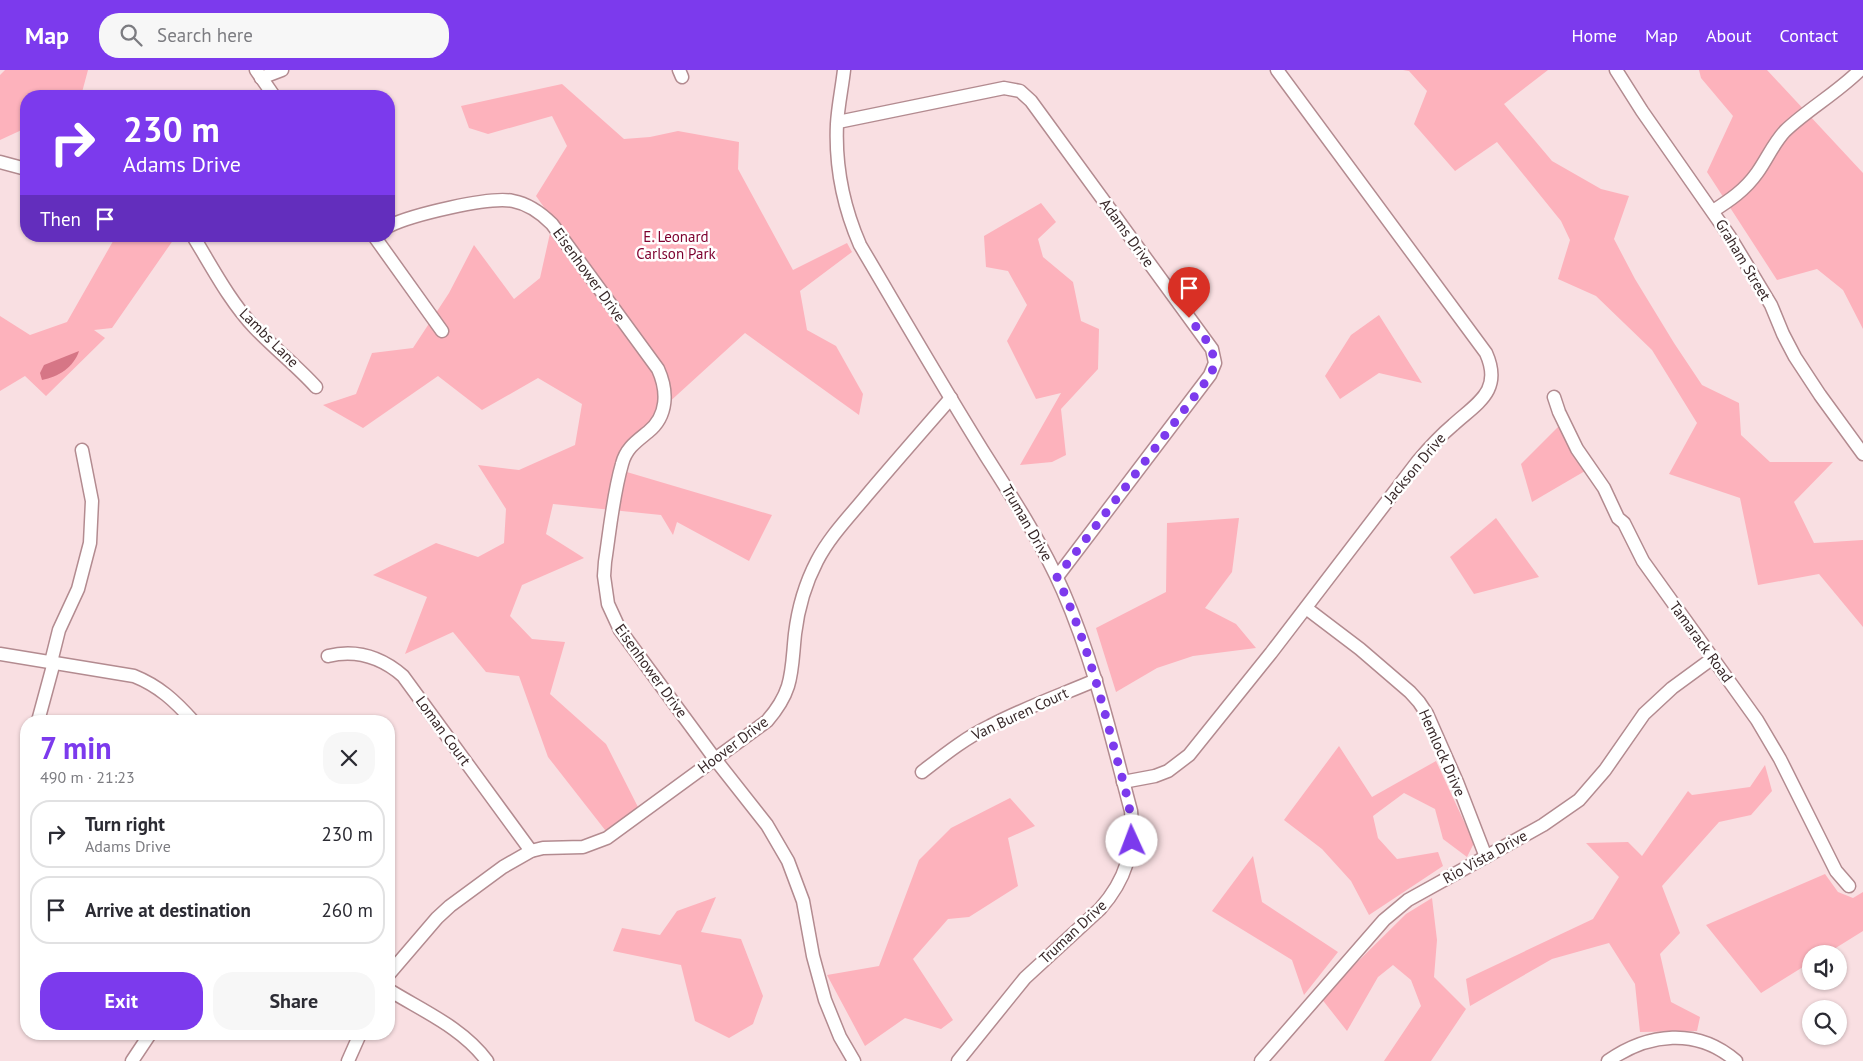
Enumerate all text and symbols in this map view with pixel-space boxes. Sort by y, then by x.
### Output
search box [99,13,449,58]
text: Map [25,20,69,51]
icon: search [117,21,145,49]
text: Search here [157,23,253,47]
text: Home [1571,24,1617,47]
text: Map [1645,24,1678,47]
text: About [1706,24,1752,47]
text: Contact [1780,24,1838,47]
text: 230 m [123,106,220,152]
icon: right [40,110,105,175]
text: Adams Drive [123,150,241,178]
street label: Adams Drive [1096,195,1159,271]
icon: arrive [91,205,119,233]
text: Then [40,207,81,231]
street label: Graham Street [1712,215,1775,304]
street label: Eisenhower Drive [549,224,630,325]
park label: E. Leonard Carlson Park [636,227,717,263]
pin [1168,267,1210,318]
icon: arrive [1175,274,1203,302]
street label: Lambs Lane [236,304,303,371]
street label: Jackson Drive [1379,429,1450,507]
street label: Truman Drive [998,481,1057,564]
street label: Tamarack Road [1666,597,1737,686]
street label: Eisenhower Drive [611,620,692,721]
street label: Van Buren Court [968,683,1071,745]
street label: Loman Court [412,692,475,769]
street label: Hemlock Drive [1415,706,1470,799]
street label: Hoover Drive [694,712,772,777]
text: 7 min [40,728,112,767]
button: close [323,732,375,784]
text: 490 m · 21:23 [40,767,135,787]
text: Turn right [85,812,165,836]
position arrow [1105,814,1157,866]
icon: right [42,820,70,848]
text: 230 m [321,822,373,846]
street label: Rio Vista Drive [1439,826,1530,888]
text: Adams Drive [85,836,171,856]
icon: arrive [42,896,70,924]
street label: Truman Drive [1035,896,1110,968]
text: Arrive at destination [85,898,251,922]
text: 260 m [321,898,373,922]
map controls [1802,945,1847,1045]
button: sound [1802,945,1847,990]
button: Exit [40,972,203,1030]
button: Share [213,972,375,1030]
button: search [1802,1000,1847,1045]

